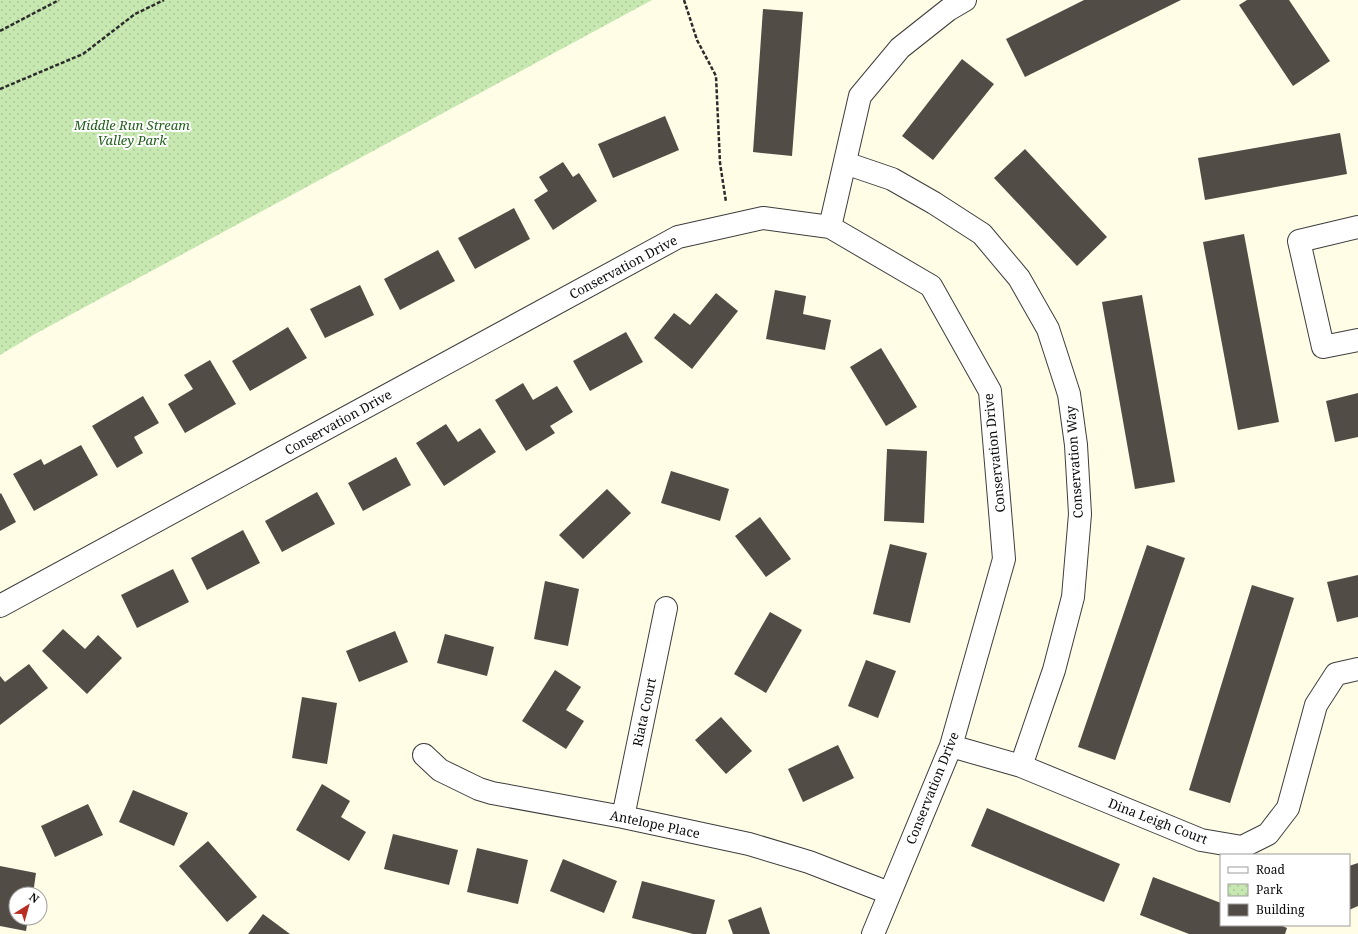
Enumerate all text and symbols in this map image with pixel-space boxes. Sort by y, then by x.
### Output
park label: Middle Run Stream Valley Park [73,116,190,149]
street label: Conservation Drive [566,231,680,303]
street label: Conservation Drive [281,385,395,459]
street label: Conservation Drive [979,392,1009,514]
street label: Conservation Way [1061,404,1087,519]
street label: Riata Court [628,676,660,748]
street label: Conservation Drive [901,729,963,847]
street label: Dina Leigh Court [1106,794,1211,848]
street label: Antelope Place [608,806,702,842]
legend [1220,854,1350,926]
text: Road [1256,861,1286,878]
text: Park [1256,881,1284,898]
north arrow [8,886,48,926]
text: N [26,889,43,906]
text: Building [1256,901,1305,918]

